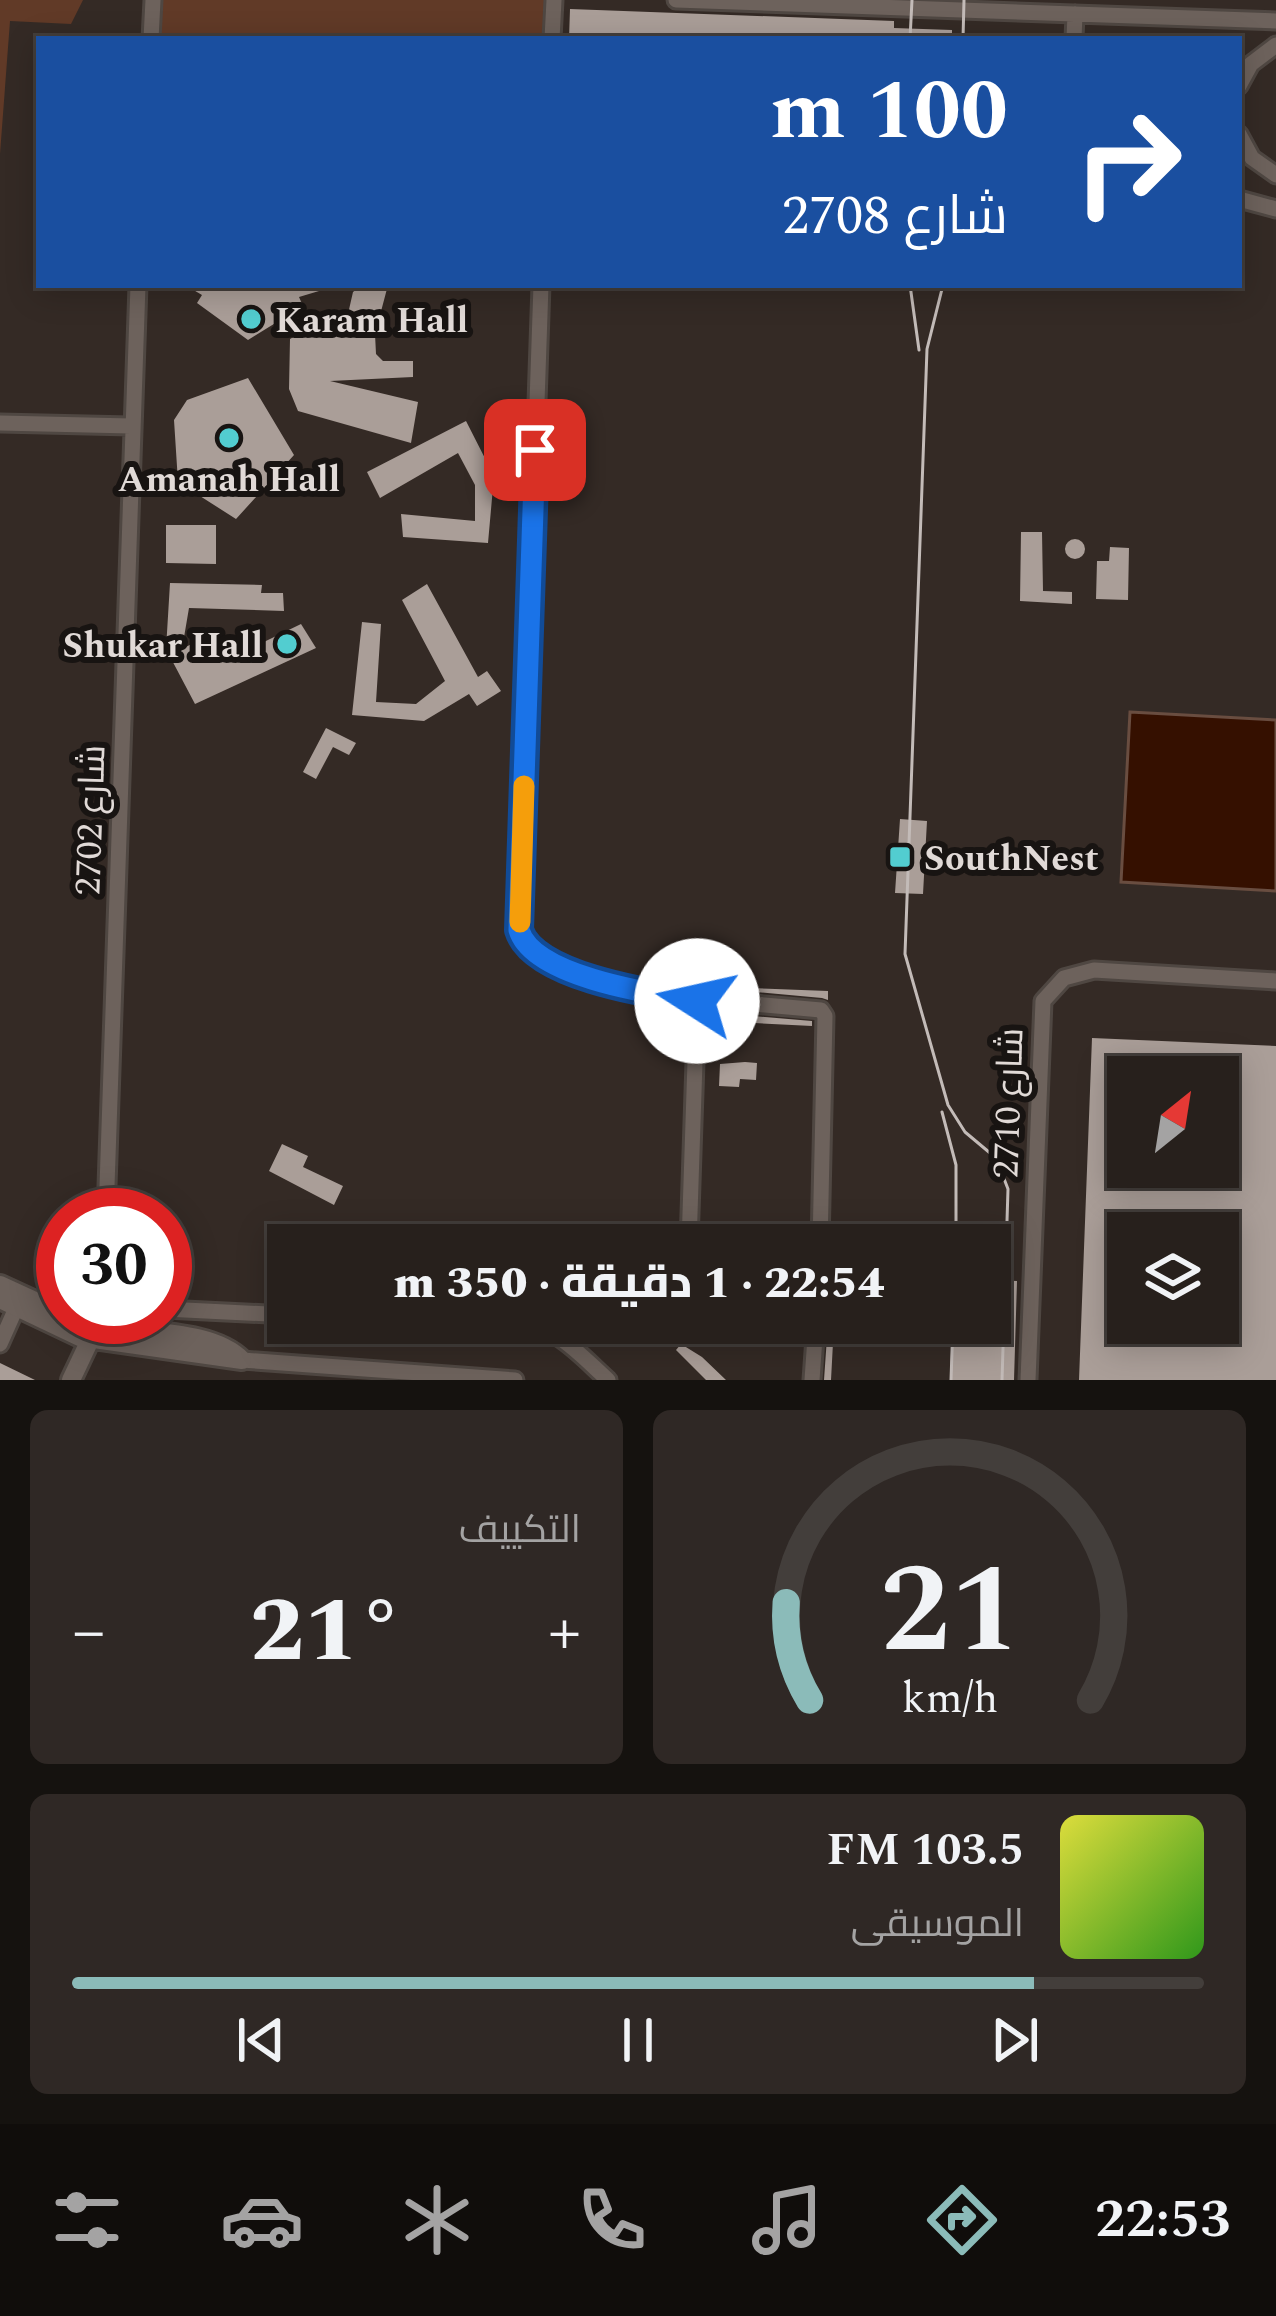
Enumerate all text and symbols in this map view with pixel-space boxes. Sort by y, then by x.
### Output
text: 100 m [770,48,1008,176]
icon: right [1050,84,1206,240]
text: شارع 2708 [782,176,1008,258]
place label: Karam Hall [275,294,468,349]
marker: Karam Hall [238,306,264,332]
pin [484,399,586,501]
icon: arrive [502,417,568,483]
marker: Amanah Hall [216,425,242,451]
place label: Amanah Hall [118,453,340,508]
place label: Shukar Hall [63,619,263,674]
marker: Shukar Hall [274,631,300,657]
street label: شارع 2702 [61,744,122,896]
place label: SouthNest [924,832,1099,887]
marker: SouthNest [887,844,913,870]
position arrow [634,938,760,1064]
street label: شارع 2710 [979,1027,1040,1179]
north arrow [1107,1056,1239,1188]
map controls [1107,1056,1239,1344]
speed limit sign: 30 [36,1188,192,1344]
button: layers [1107,1212,1239,1344]
text: 22:54 · 1 دقيقة · 350 m [393,1249,885,1318]
text: التكييف [459,1501,581,1560]
text: 21 [879,1517,1020,1707]
text: 21° [250,1564,403,1701]
text: − [72,1582,105,1683]
text: + [548,1582,581,1683]
text: km/h [901,1667,998,1732]
text: 103.5 FM [827,1816,1024,1885]
text: الموسيقى [851,1895,1024,1954]
icon: previous [228,2007,294,2073]
icon: pause [605,2007,671,2073]
icon: next [982,2007,1048,2073]
icon: filters [45,2178,129,2262]
icon: car [220,2178,304,2262]
icon: climate [395,2178,479,2262]
icon: phone [570,2178,654,2262]
icon: music [745,2178,829,2262]
icon: directions [920,2178,1004,2262]
text: 22:53 [1095,2179,1231,2261]

